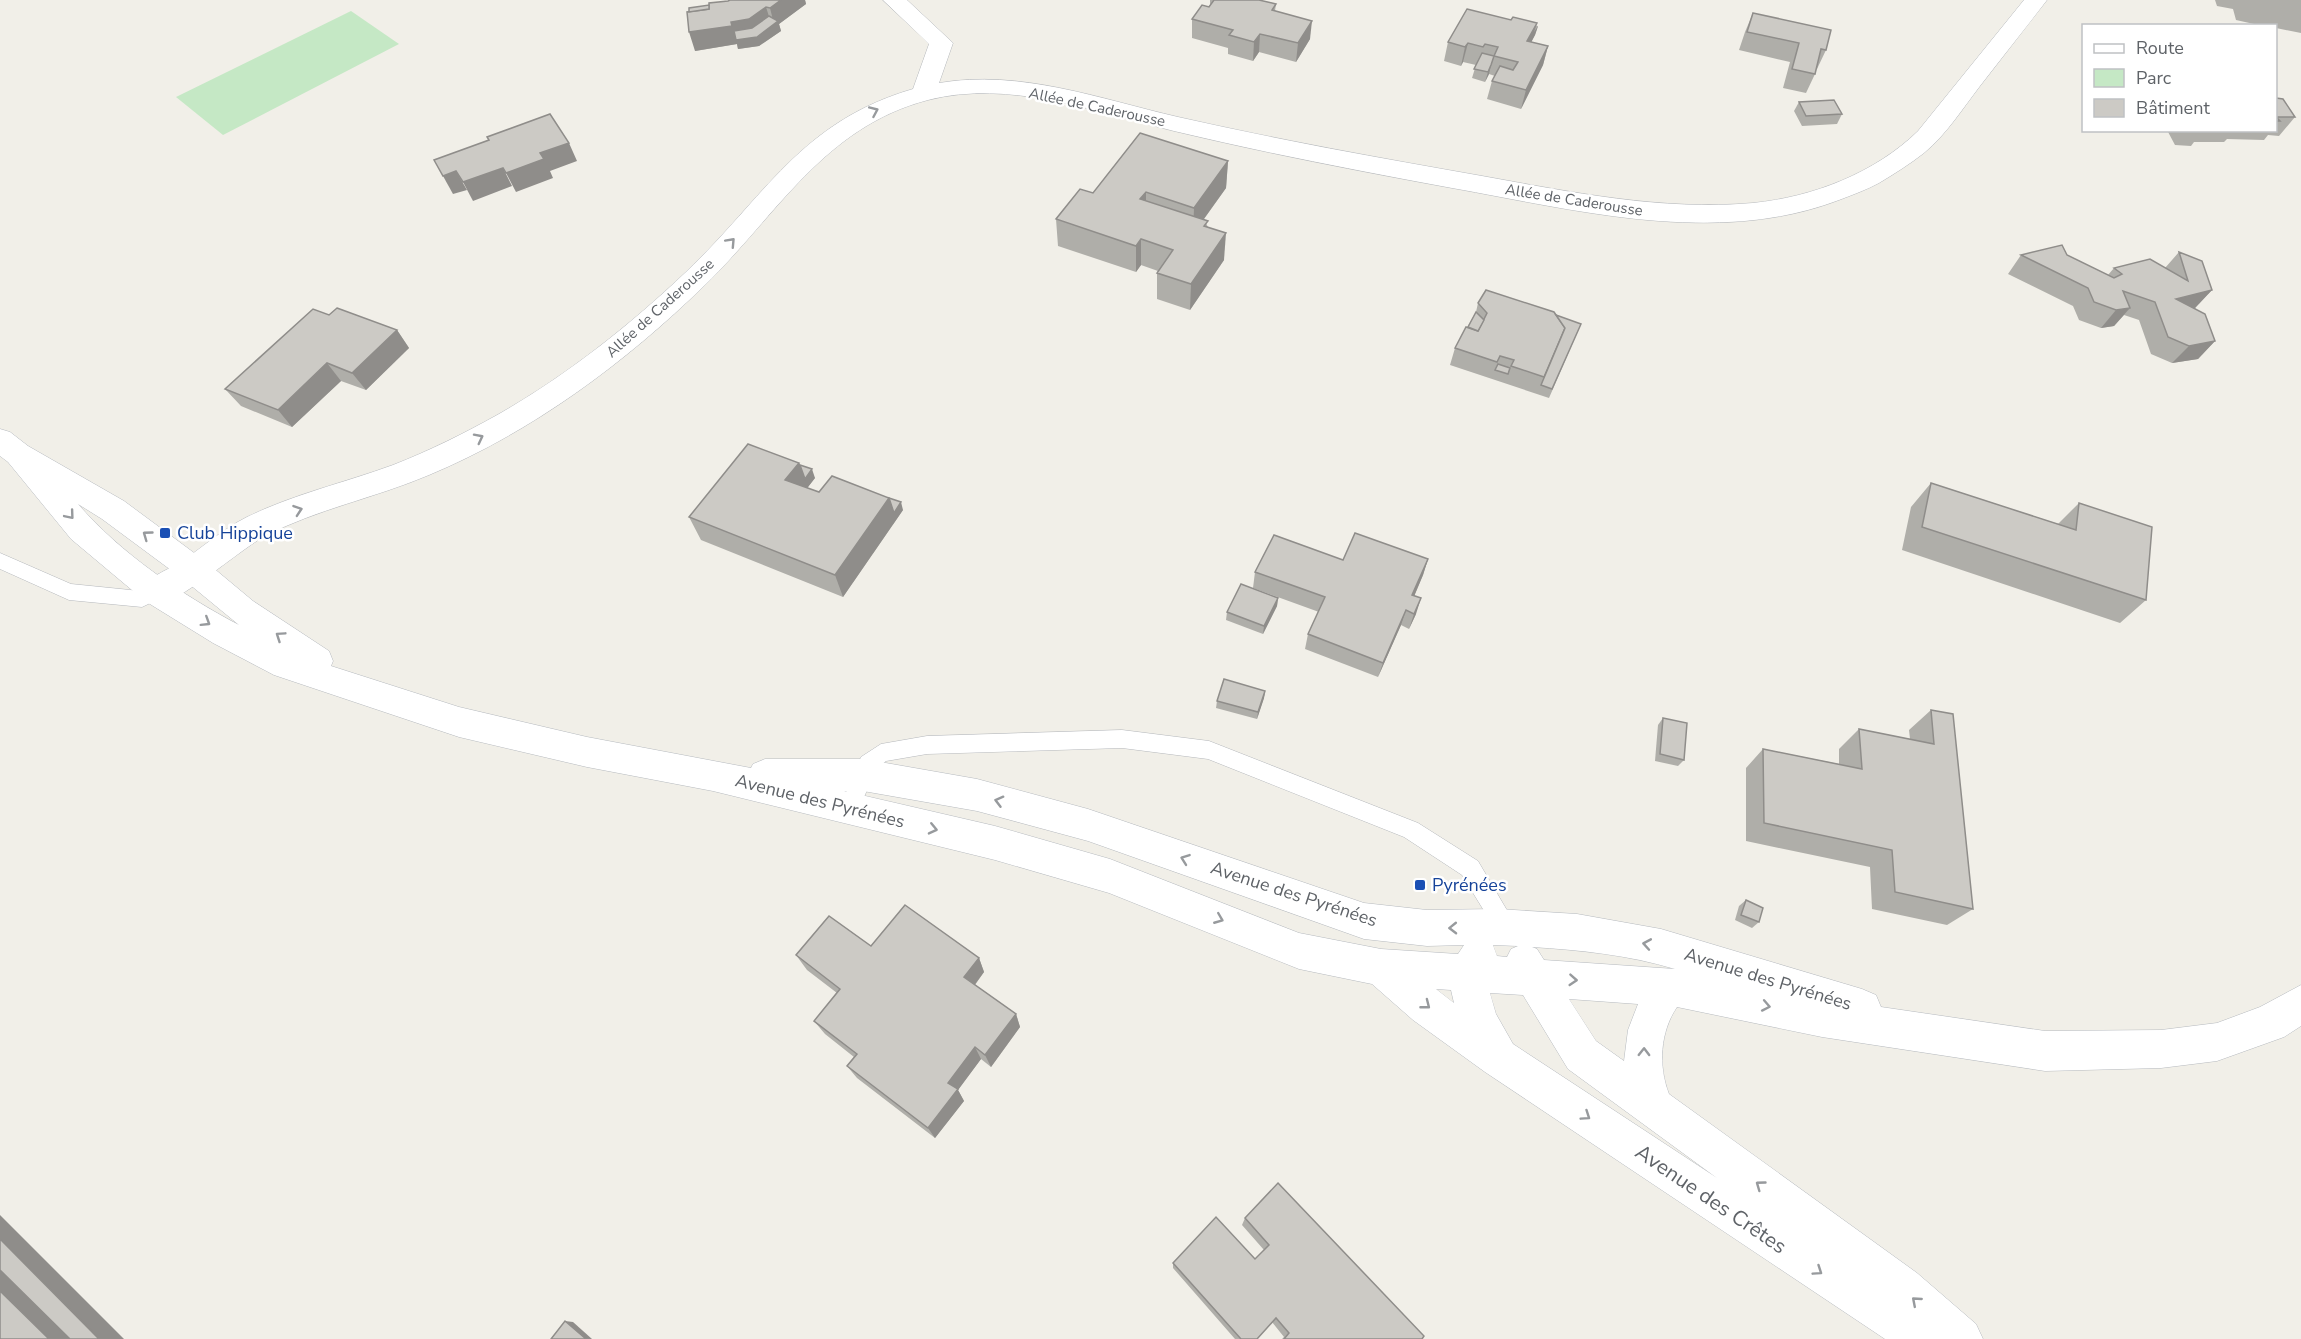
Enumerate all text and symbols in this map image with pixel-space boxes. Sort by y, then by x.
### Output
legend [2082,24,2277,132]
text: Route [2136,36,2184,60]
text: Parc [2136,66,2171,90]
street label: Allée de Caderousse [1027,83,1167,131]
text: Bâtiment [2136,96,2210,120]
one-way arrow [867,107,878,119]
street label: Allée de Caderousse [1504,179,1644,221]
one-way arrow [724,238,735,249]
street label: Allée de Caderousse [602,254,718,362]
one-way arrow [473,433,484,445]
one-way arrow [292,504,303,517]
one-way arrow [62,508,73,519]
place label: Club Hippique [177,521,293,545]
marker: Club Hippique [158,526,172,540]
one-way arrow [142,531,153,542]
one-way arrow [200,615,210,627]
one-way arrow [276,631,286,643]
street label: Avenue des Pyrénées [733,768,907,834]
one-way arrow [994,795,1004,808]
one-way arrow [928,821,938,834]
one-way arrow [1180,853,1191,866]
street label: Avenue des Pyrénées [1208,856,1380,932]
place label: Pyrénées [1432,873,1507,897]
marker: Pyrénées [1413,878,1427,892]
one-way arrow [1212,912,1223,924]
one-way arrow [1448,922,1457,934]
one-way arrow [1642,939,1651,951]
street label: Avenue des Pyrénées [1681,942,1855,1016]
one-way arrow [1569,973,1578,986]
one-way arrow [1419,997,1430,1008]
one-way arrow [1761,999,1771,1012]
one-way arrow [1638,1048,1650,1057]
one-way arrow [1580,1109,1591,1120]
street label: Avenue des Crêtes [1630,1138,1792,1260]
one-way arrow [1755,1181,1766,1192]
one-way arrow [1811,1264,1822,1275]
one-way arrow [1912,1297,1923,1308]

